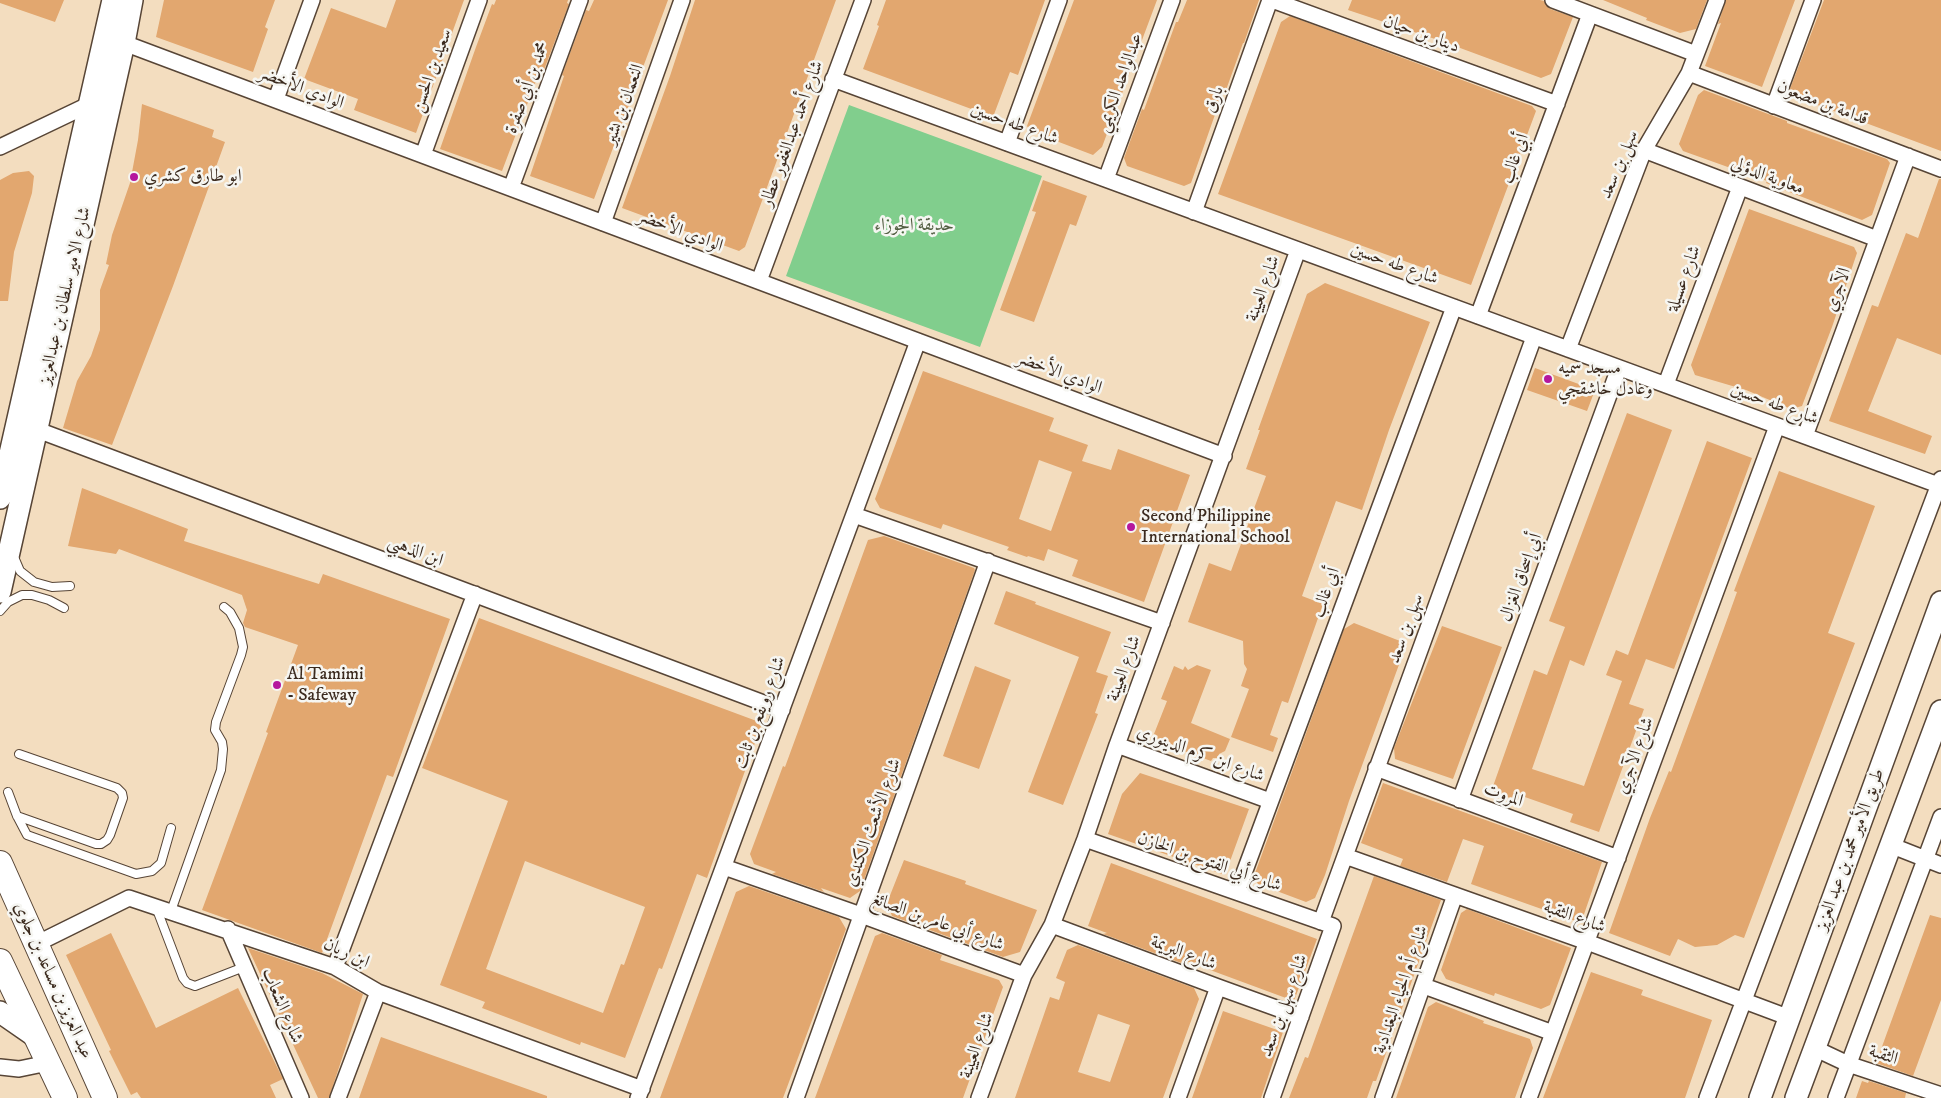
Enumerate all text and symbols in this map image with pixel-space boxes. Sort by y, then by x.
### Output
street label: دينار بن حيان [1380,11,1462,59]
street label: سعيد بن الحسن [408,26,458,116]
street label: عبدالواحد الكريمي [1093,30,1149,136]
street label: محمد بن أبي صفرة [501,39,555,137]
street label: شارع أحمد عبدالغفور عطار [757,58,829,210]
street label: النعمان بن بشير [600,62,650,148]
street label: الوادي الأخضر [255,63,347,115]
street label: قدامة بن مضعون [1773,77,1871,131]
street label: بارق [1200,84,1230,116]
street label: شارع طه حسين [967,99,1061,151]
street label: سهل بن سعد [1596,127,1644,203]
street label: أبي غالب [1497,131,1535,187]
street label: معاوية الدؤلي [1727,153,1807,201]
place label: ابو طارق كشري [144,166,242,188]
marker: ابو طارق كشري [128,171,140,183]
street label: شارع الامير سلطان بن عبدالعزيز [35,205,97,387]
street label: الوادي الأخضر [634,206,726,258]
park label: حديقة الجوزاء [874,215,954,237]
street label: شارع طه حسين [1347,239,1441,291]
street label: شارع عسيلة [1663,243,1707,315]
street label: شارع العيينة [1242,253,1286,325]
street label: الآجري [1821,265,1857,315]
street label: الوادي الأخضر [1013,348,1105,400]
place label: مسجد سميه وعادل خاشقجي [1558,358,1653,400]
marker: مسجد سميه وعادل خاشقجي [1542,373,1554,385]
street label: شارع طه حسين [1727,379,1821,431]
place label: Second Philippine International School [1141,506,1290,548]
marker: Second Philippine International School [1125,521,1137,533]
street label: أبي إسحاق الغزال [1496,531,1548,625]
street label: ابن الذهبي [384,532,446,572]
street label: أبي غالب [1308,565,1346,621]
street label: سهل بن سعد [1384,591,1430,667]
street label: شارع العيينة [1103,633,1147,705]
street label: شارع رويفع بن ثابت [731,654,791,772]
place label: Al Tamimi - Safeway [287,664,364,706]
marker: Al Tamimi - Safeway [271,679,283,691]
street label: شارع الآجري [1612,715,1660,797]
street label: شارع ابن كرم الدينوري [1133,722,1267,788]
street label: شارع الأشعث الكندي [841,756,907,890]
street label: طريق الأمير محمد بن عبد العزيز [1812,766,1890,934]
street label: المروت [1480,779,1526,813]
street label: شارع أبي الفتوح بن الخازن [1134,828,1284,898]
street label: شارع أبي عامر بن الصائغ [868,889,1006,957]
street label: شارع الثقبة [1540,897,1608,939]
street label: عبد العزيز بن مساعد بن جلوي [8,899,96,1063]
street label: شارع أم الحياء البغدادية [1370,923,1434,1057]
street label: شارع البريمة [1147,932,1219,976]
street label: ابن ريان [319,934,373,974]
street label: شارع سهل بن سعد [1256,952,1314,1060]
street label: شارع الشعاب [255,965,307,1047]
street label: شارع العيينة [956,1010,1000,1082]
street label: الثقبة [1866,1041,1900,1071]

